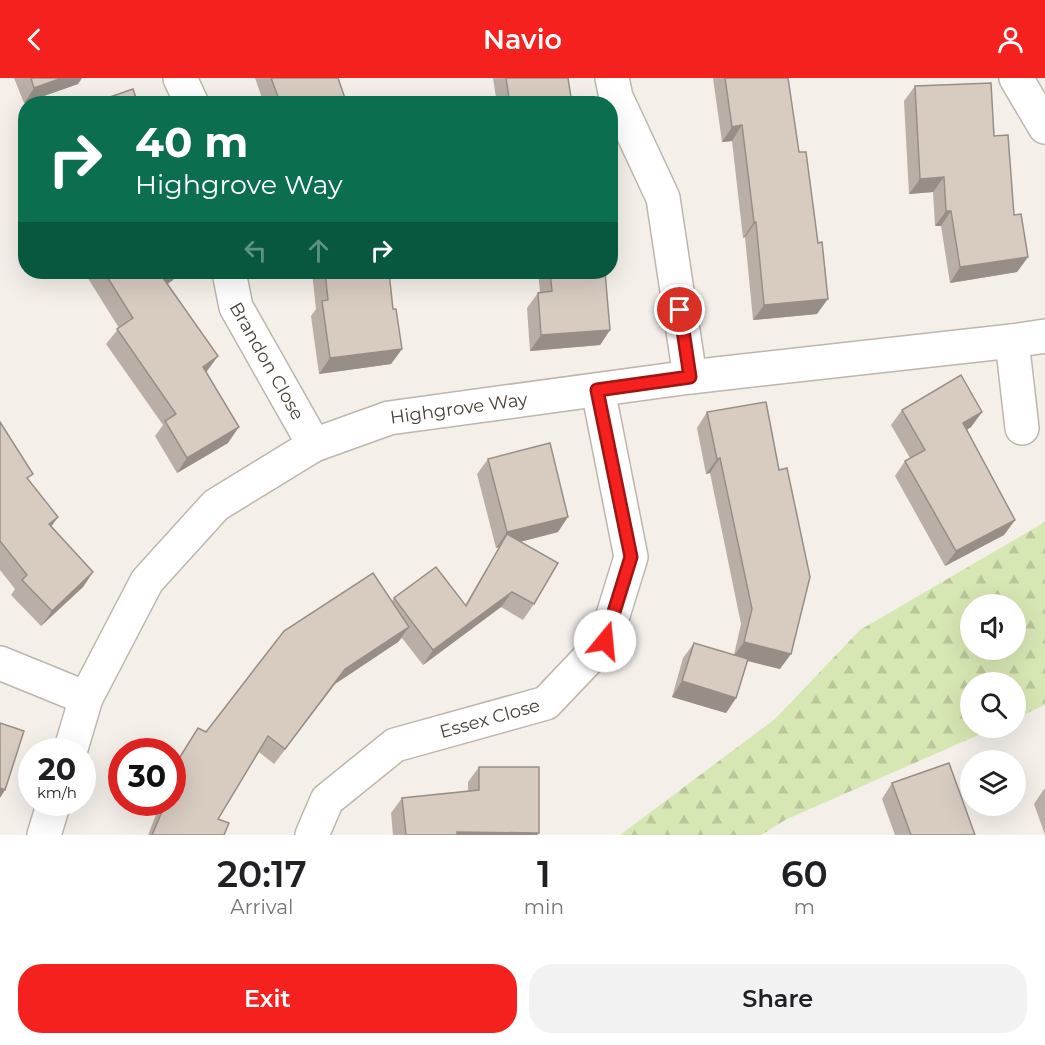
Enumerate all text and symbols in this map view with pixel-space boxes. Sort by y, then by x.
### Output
icon: back [18,23,51,56]
text: Navio [483,23,562,56]
icon: person [994,23,1027,56]
text: 40 m [135,116,248,168]
icon: right [36,120,114,198]
text: Highgrove Way [135,168,343,201]
icon: left [239,234,272,267]
icon: ahead [302,234,335,267]
icon: right [365,234,398,267]
pin [654,284,705,335]
icon: arrive [663,293,696,326]
street label: Brandon Close [225,298,309,424]
street label: Highgrove Way [389,388,529,429]
map controls [960,594,1026,816]
button: sound [960,594,1026,660]
position arrow [573,609,637,673]
button: search [960,672,1026,738]
street label: Essex Close [437,694,543,743]
speed limit sign: 30 [108,738,186,816]
button: layers [960,750,1026,816]
text: 20 [38,751,76,788]
text: km/h [37,783,77,802]
text: 20:17 [217,852,307,896]
text: 1 [537,852,551,896]
text: 60 [781,852,828,896]
text: Arrival [230,895,293,919]
text: min [524,895,564,919]
text: m [794,895,815,919]
button: Exit [18,964,517,1033]
button: Share [529,964,1027,1033]

